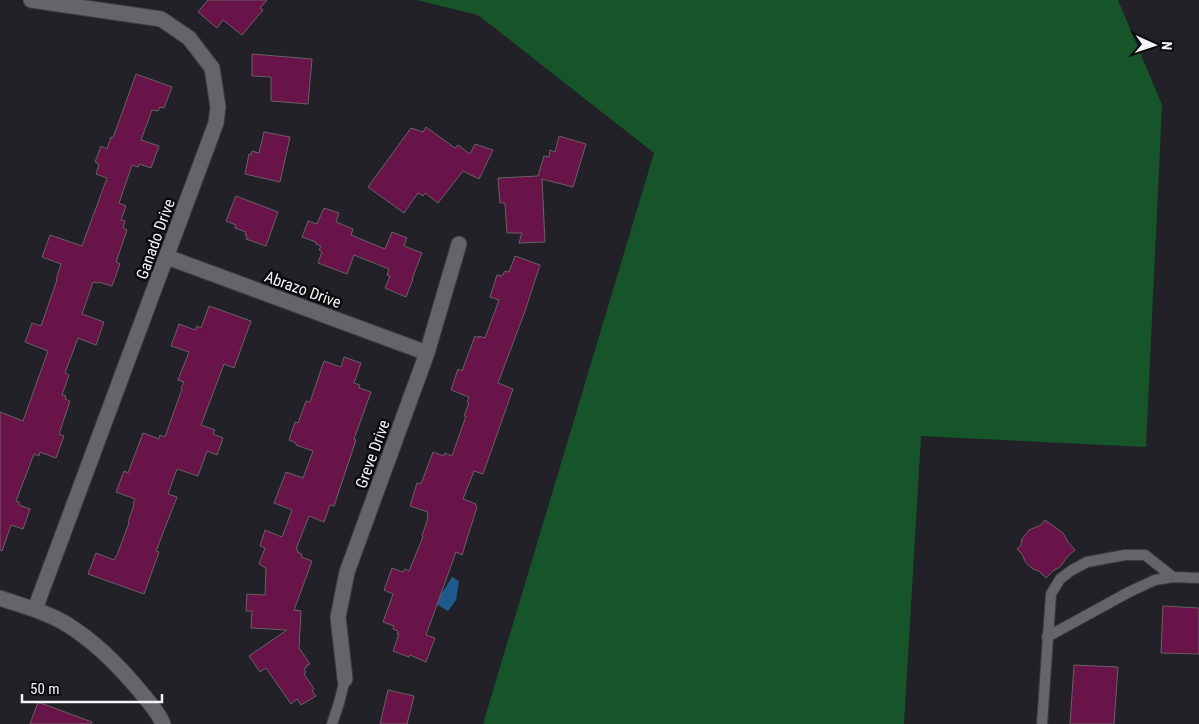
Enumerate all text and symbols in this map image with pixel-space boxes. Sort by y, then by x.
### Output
north arrow [1129,20,1179,70]
text: N [1159,41,1175,50]
street label: Ganado Drive [132,196,179,282]
street label: Abrazo Drive [262,267,344,312]
street label: Greve Drive [351,417,394,491]
scale bar [22,672,162,704]
text: 50 m [30,680,60,698]

